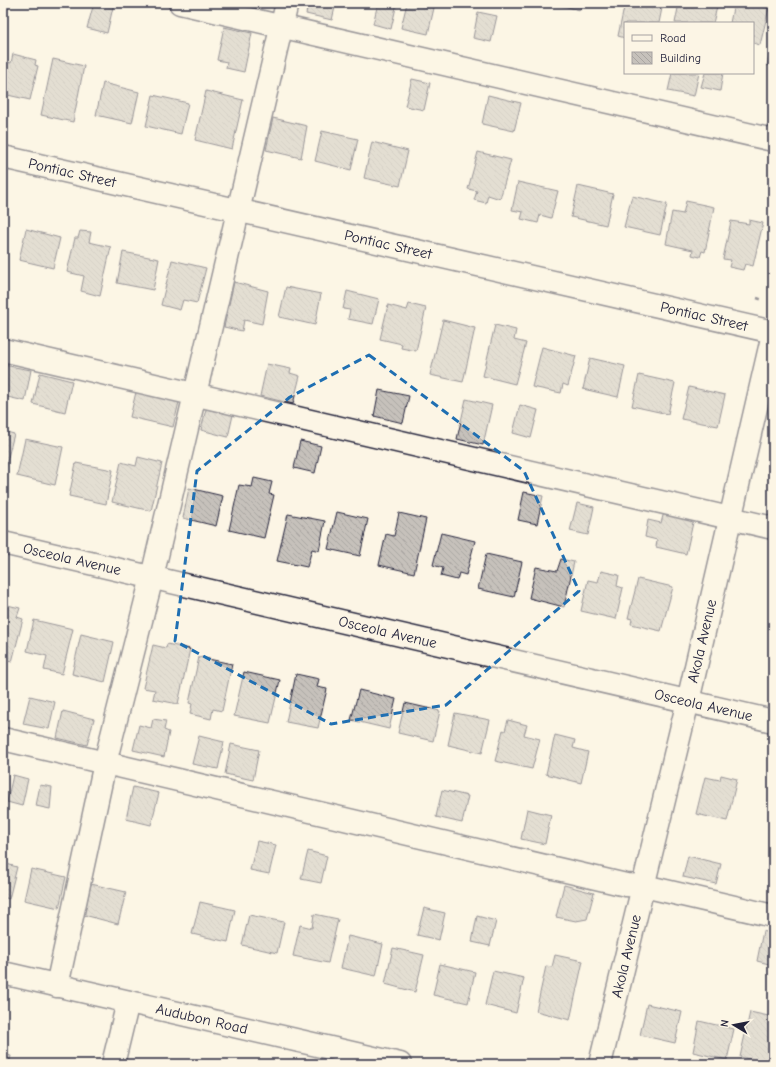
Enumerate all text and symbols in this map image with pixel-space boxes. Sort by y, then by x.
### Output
legend [624,22,754,74]
text: Road [660,31,686,45]
text: Building [660,51,701,65]
street label: Pontiac Street [27,154,118,192]
street label: Pontiac Street [343,226,434,263]
street label: Pontiac Street [659,298,750,335]
street label: Osceola Avenue [21,539,124,579]
street label: Akola Avenue [683,597,720,685]
street label: Osceola Avenue [337,612,439,652]
street label: Osceola Avenue [653,685,755,725]
street label: Akola Avenue [607,912,645,1000]
street label: Audubon Road [154,999,250,1038]
north arrow [714,1005,754,1045]
text: N [718,1019,732,1028]

